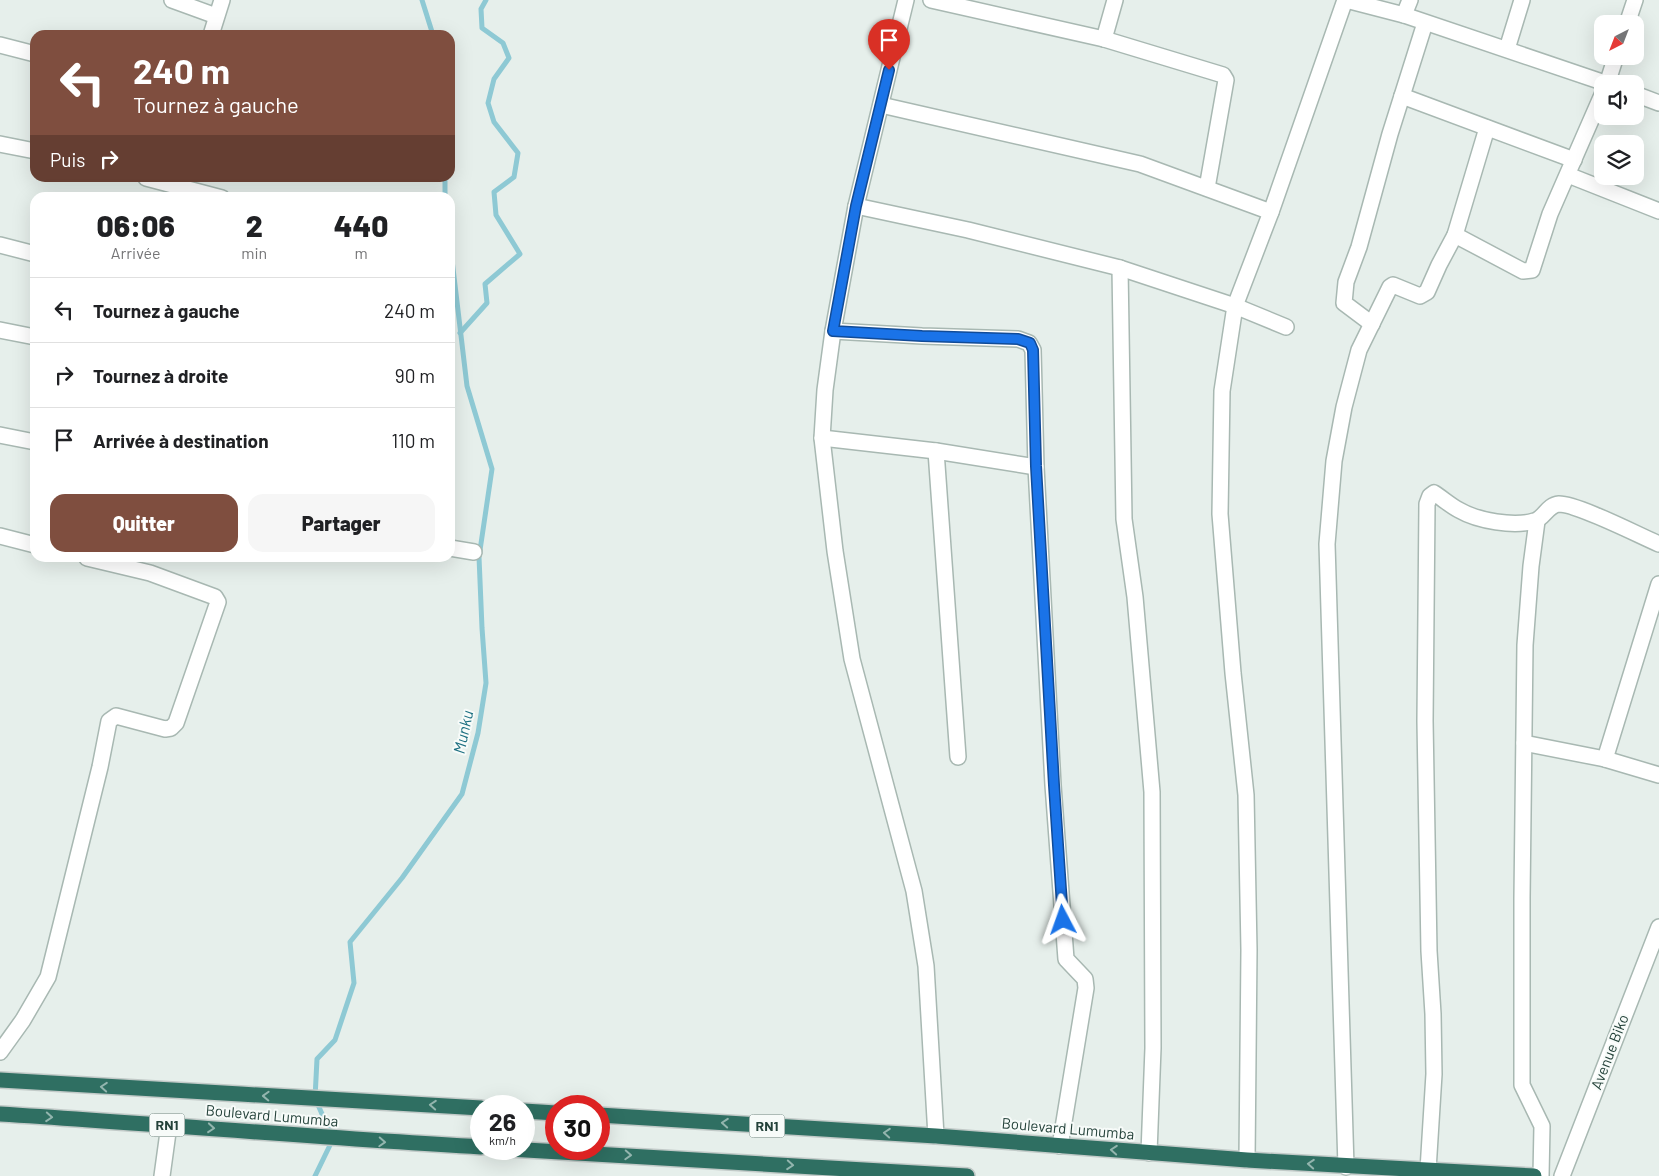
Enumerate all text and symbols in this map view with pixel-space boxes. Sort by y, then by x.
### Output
north arrow [1594,15,1644,65]
map controls [1594,15,1644,185]
pin [868,19,910,70]
icon: arrive [875,26,903,54]
text: 240 m [133,49,230,91]
icon: left [50,50,115,115]
button: sound [1594,75,1644,125]
text: Tournez à gauche [133,91,299,117]
button: layers [1594,135,1644,185]
icon: right [95,145,123,173]
text: Puis [50,148,85,171]
text: 06:06 [97,207,175,243]
text: 2 [246,207,263,243]
text: 440 [334,207,388,243]
text: Arrivée [111,243,161,262]
text: min [241,243,267,262]
text: m [355,243,368,262]
icon: left [50,296,78,324]
text: Tournez à gauche [93,299,240,322]
text: 240 m [384,299,435,322]
icon: right [50,361,78,389]
text: Tournez à droite [93,364,229,387]
text: 90 m [395,364,435,387]
icon: arrive [50,426,78,454]
text: Arrivée à destination [93,429,269,452]
text: 110 m [391,429,435,452]
button: Quitter [50,494,238,552]
button: Partager [248,494,435,552]
water label: Munku [449,708,476,755]
position arrow [1036,893,1088,945]
street label: Avenue Biko [1586,1011,1632,1092]
one-way arrow [100,1081,108,1092]
one-way arrow [262,1091,270,1101]
speed limit sign: 30 [545,1095,610,1160]
street label: Boulevard Lumumba [205,1100,339,1130]
one-way arrow [428,1100,436,1111]
text: 26 [489,1106,516,1136]
one-way arrow [45,1111,53,1122]
street label: Boulevard Lumumba [1001,1113,1135,1143]
road number: RN1 [150,1114,184,1136]
road number: RN1 [750,1114,784,1138]
one-way arrow [721,1118,729,1129]
one-way arrow [207,1123,215,1134]
one-way arrow [883,1128,891,1139]
text: km/h [489,1133,516,1147]
one-way arrow [378,1136,386,1147]
one-way arrow [1109,1145,1117,1156]
one-way arrow [624,1150,632,1161]
one-way arrow [786,1159,794,1170]
one-way arrow [1306,1159,1314,1170]

